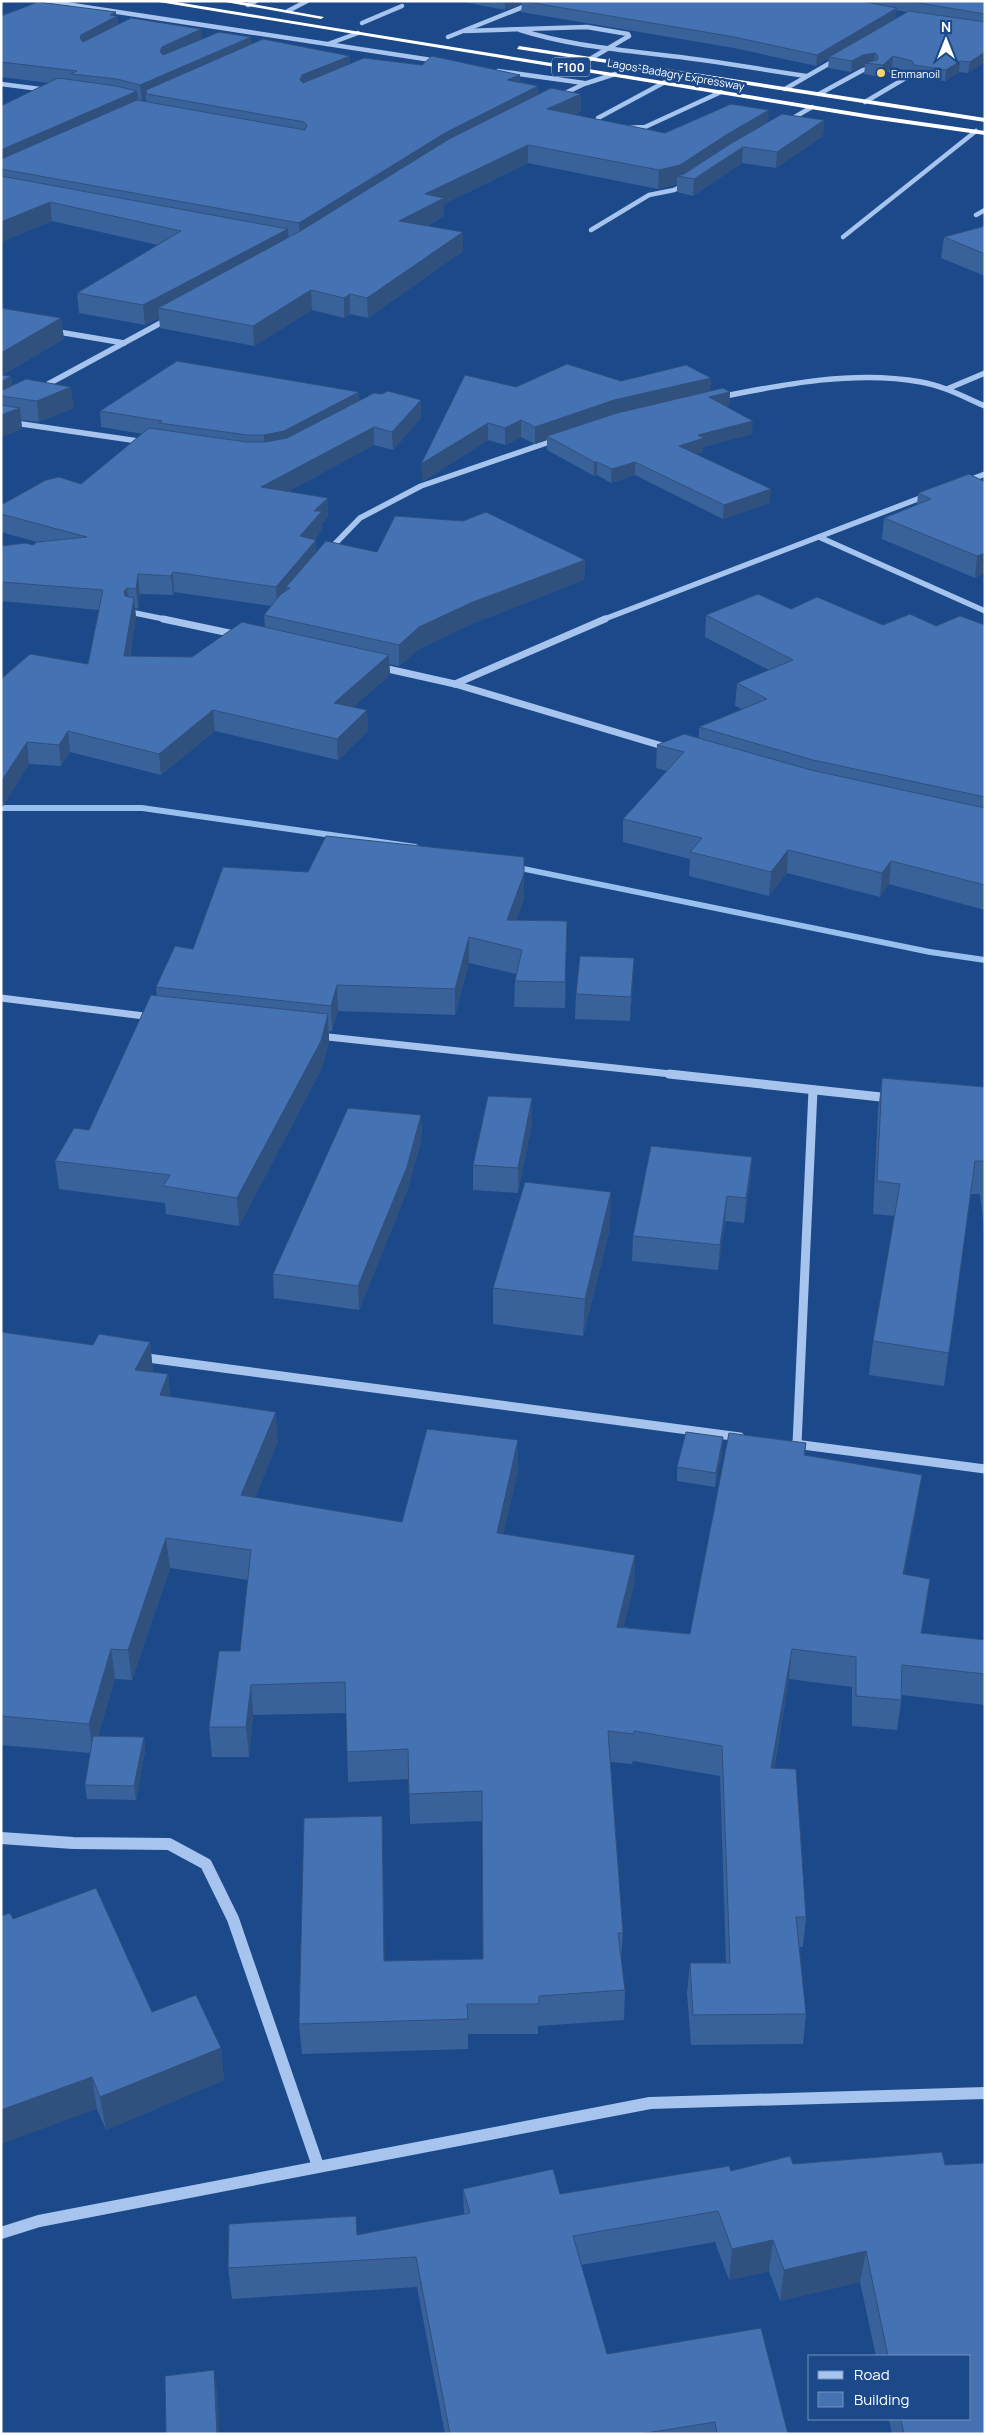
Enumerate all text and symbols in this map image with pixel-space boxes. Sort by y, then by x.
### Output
north arrow [921,15,971,65]
text: N [941,17,951,36]
street label: Lagos-Badagry Expressway [606,55,746,93]
road number: F100 [552,58,590,76]
place label: Emmanoil [891,66,940,81]
marker: Emmanoil [875,67,887,79]
legend [808,2355,971,2420]
text: Road [854,2364,890,2385]
text: Building [854,2389,909,2410]

